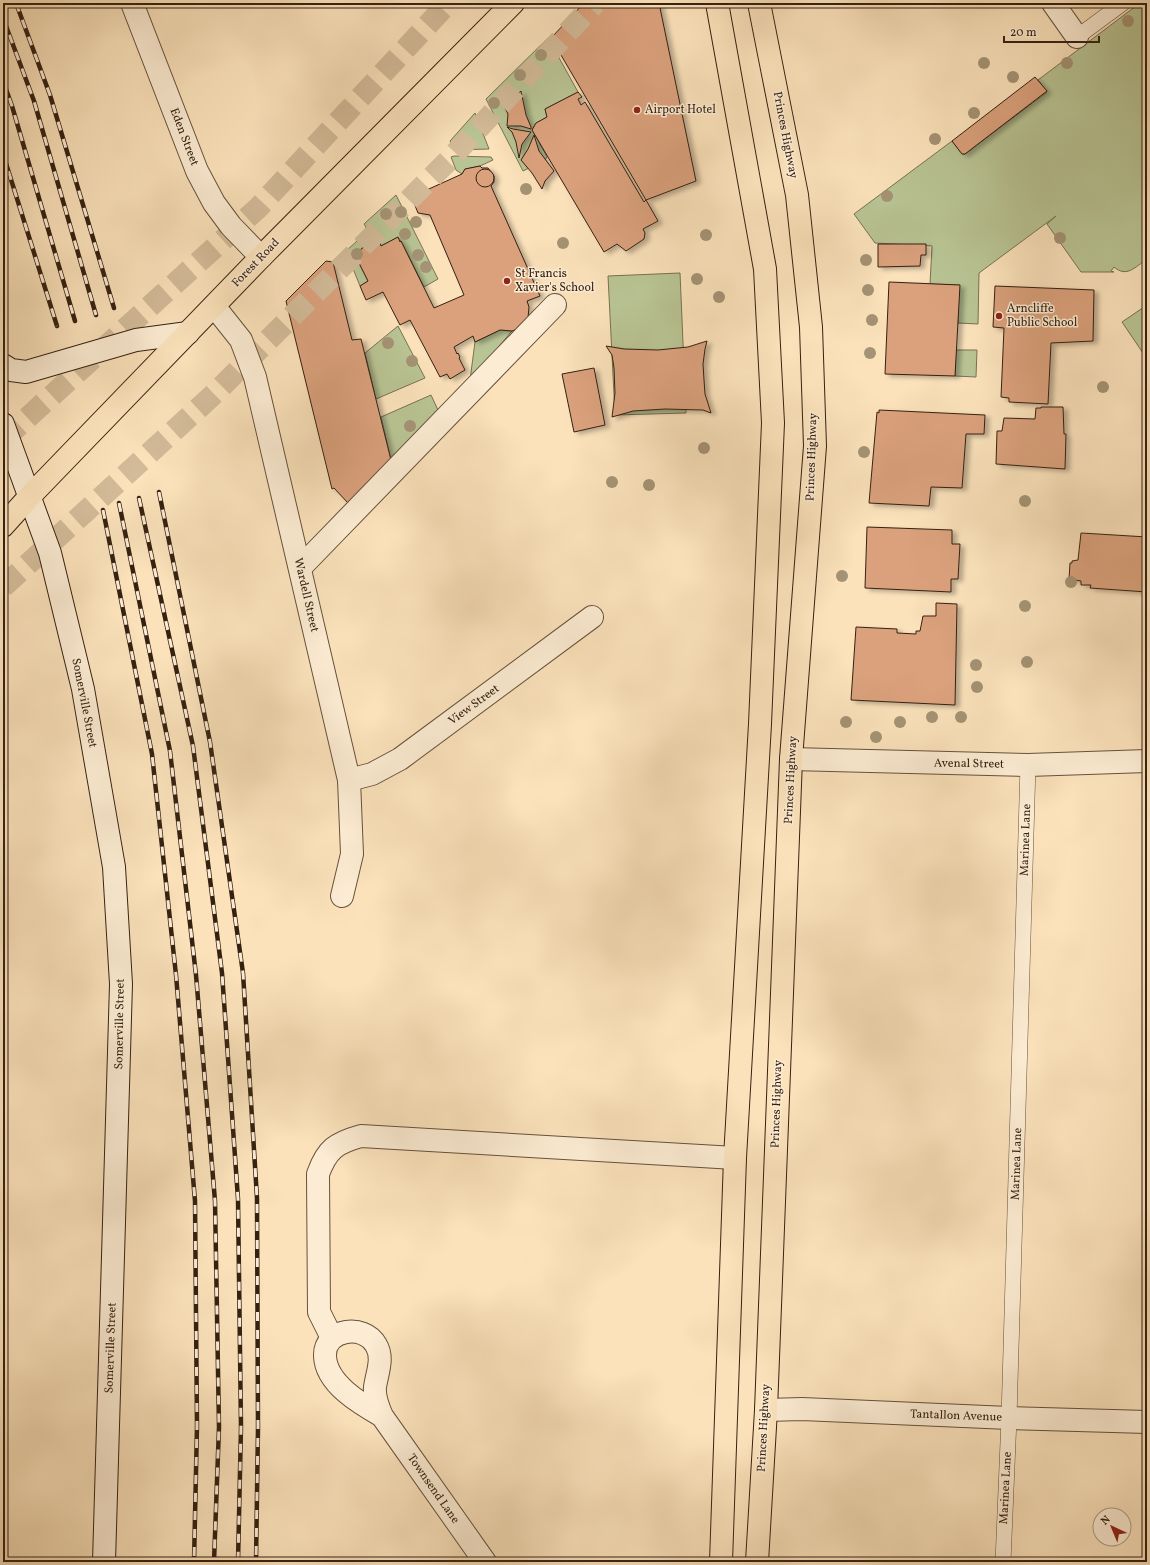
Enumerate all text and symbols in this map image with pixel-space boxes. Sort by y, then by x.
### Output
scale bar [1004,18,1099,44]
text: 20 m [1010,25,1037,41]
street label: Princes Highway [769,90,801,180]
place label: Airport Hotel [645,102,716,118]
marker: Airport Hotel [632,105,642,115]
street label: Eden Street [166,106,202,168]
street label: Forest Road [229,235,283,291]
place label: St Francis Xavier's School [515,266,595,296]
marker: St Francis Xavier's School [502,276,512,286]
place label: Arncliffe Public School [1007,301,1078,331]
marker: Arncliffe Public School [994,311,1004,321]
street label: Princes Highway [802,412,822,501]
street label: Wardell Street [290,556,322,634]
street label: Somerville Street [67,657,101,749]
street label: View Street [445,681,503,729]
street label: Princes Highway [781,735,801,824]
street label: Avenal Street [934,755,1004,773]
street label: Marinea Lane [1017,803,1035,877]
street label: Somerville Street [111,978,129,1070]
street label: Princes Highway [767,1059,787,1148]
street label: Marinea Lane [1008,1127,1026,1201]
street label: Somerville Street [101,1302,121,1394]
street label: Princes Highway [754,1383,774,1472]
street label: Tantallon Avenue [910,1406,1003,1426]
street label: Townsend Lane [403,1451,463,1527]
street label: Marinea Lane [996,1451,1016,1525]
north arrow [1092,1507,1132,1547]
text: N [1098,1513,1114,1529]

